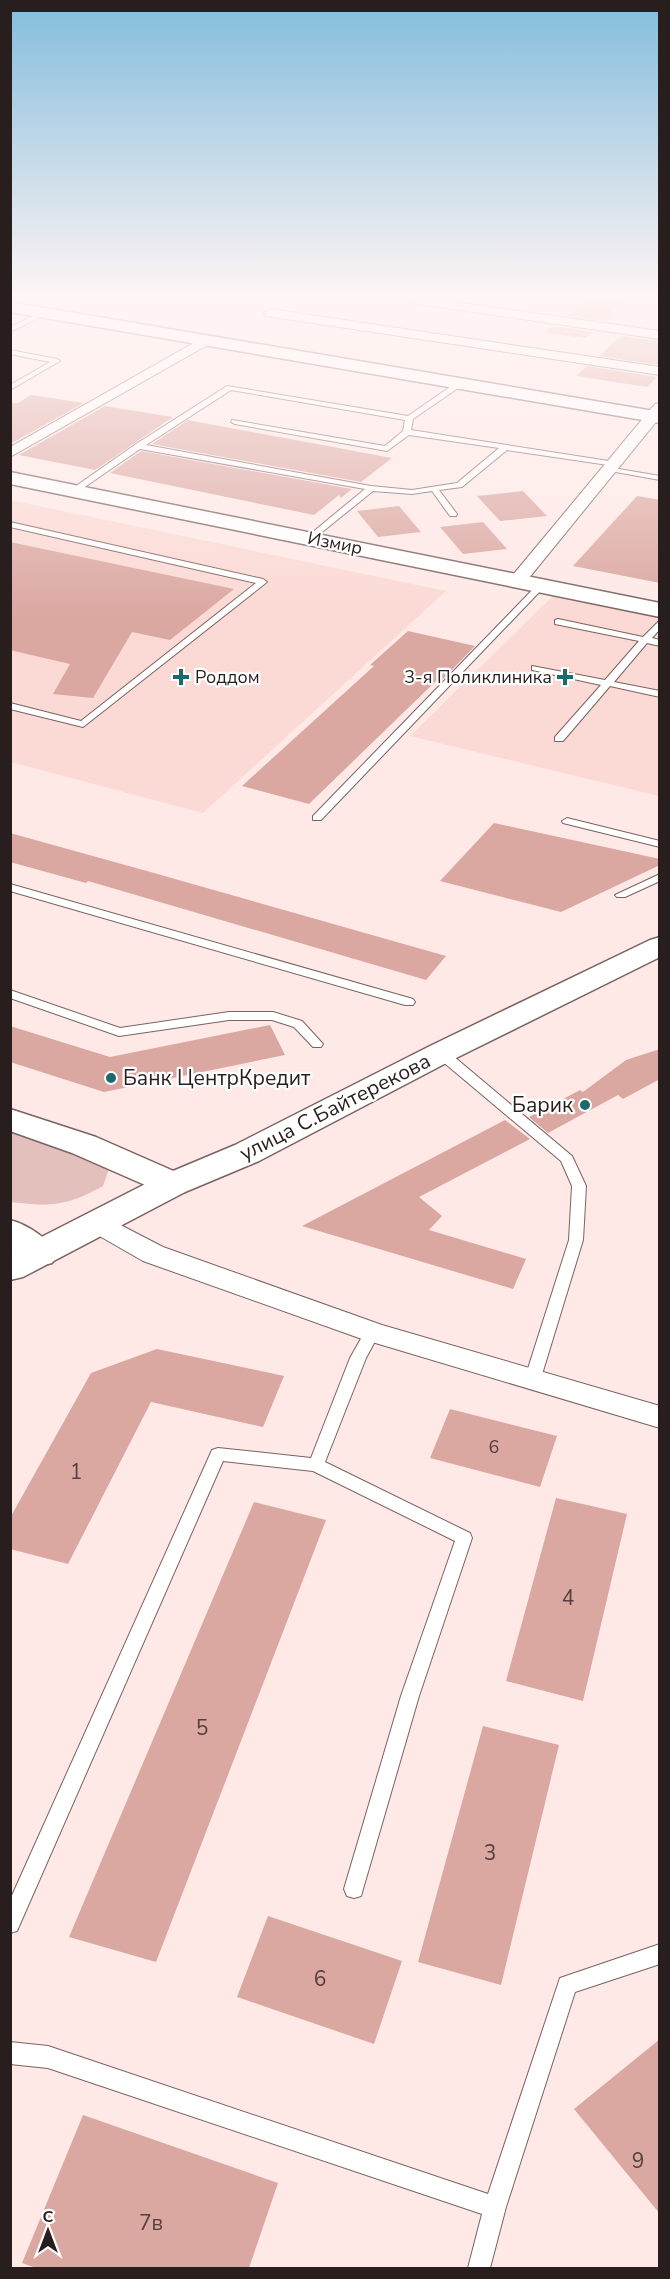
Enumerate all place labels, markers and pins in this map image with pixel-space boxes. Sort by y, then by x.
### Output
place label: Роддом [195,665,260,689]
place label: 3-я Поликлиника [404,665,552,689]
marker: Роддом [172,668,190,686]
marker: 3-я Поликлиника [556,668,574,686]
place label: Банк ЦентрКредит [123,1064,311,1092]
marker: Банк ЦентрКредит [104,1071,118,1085]
place label: Барик [512,1091,574,1119]
marker: Барик [578,1098,592,1112]

